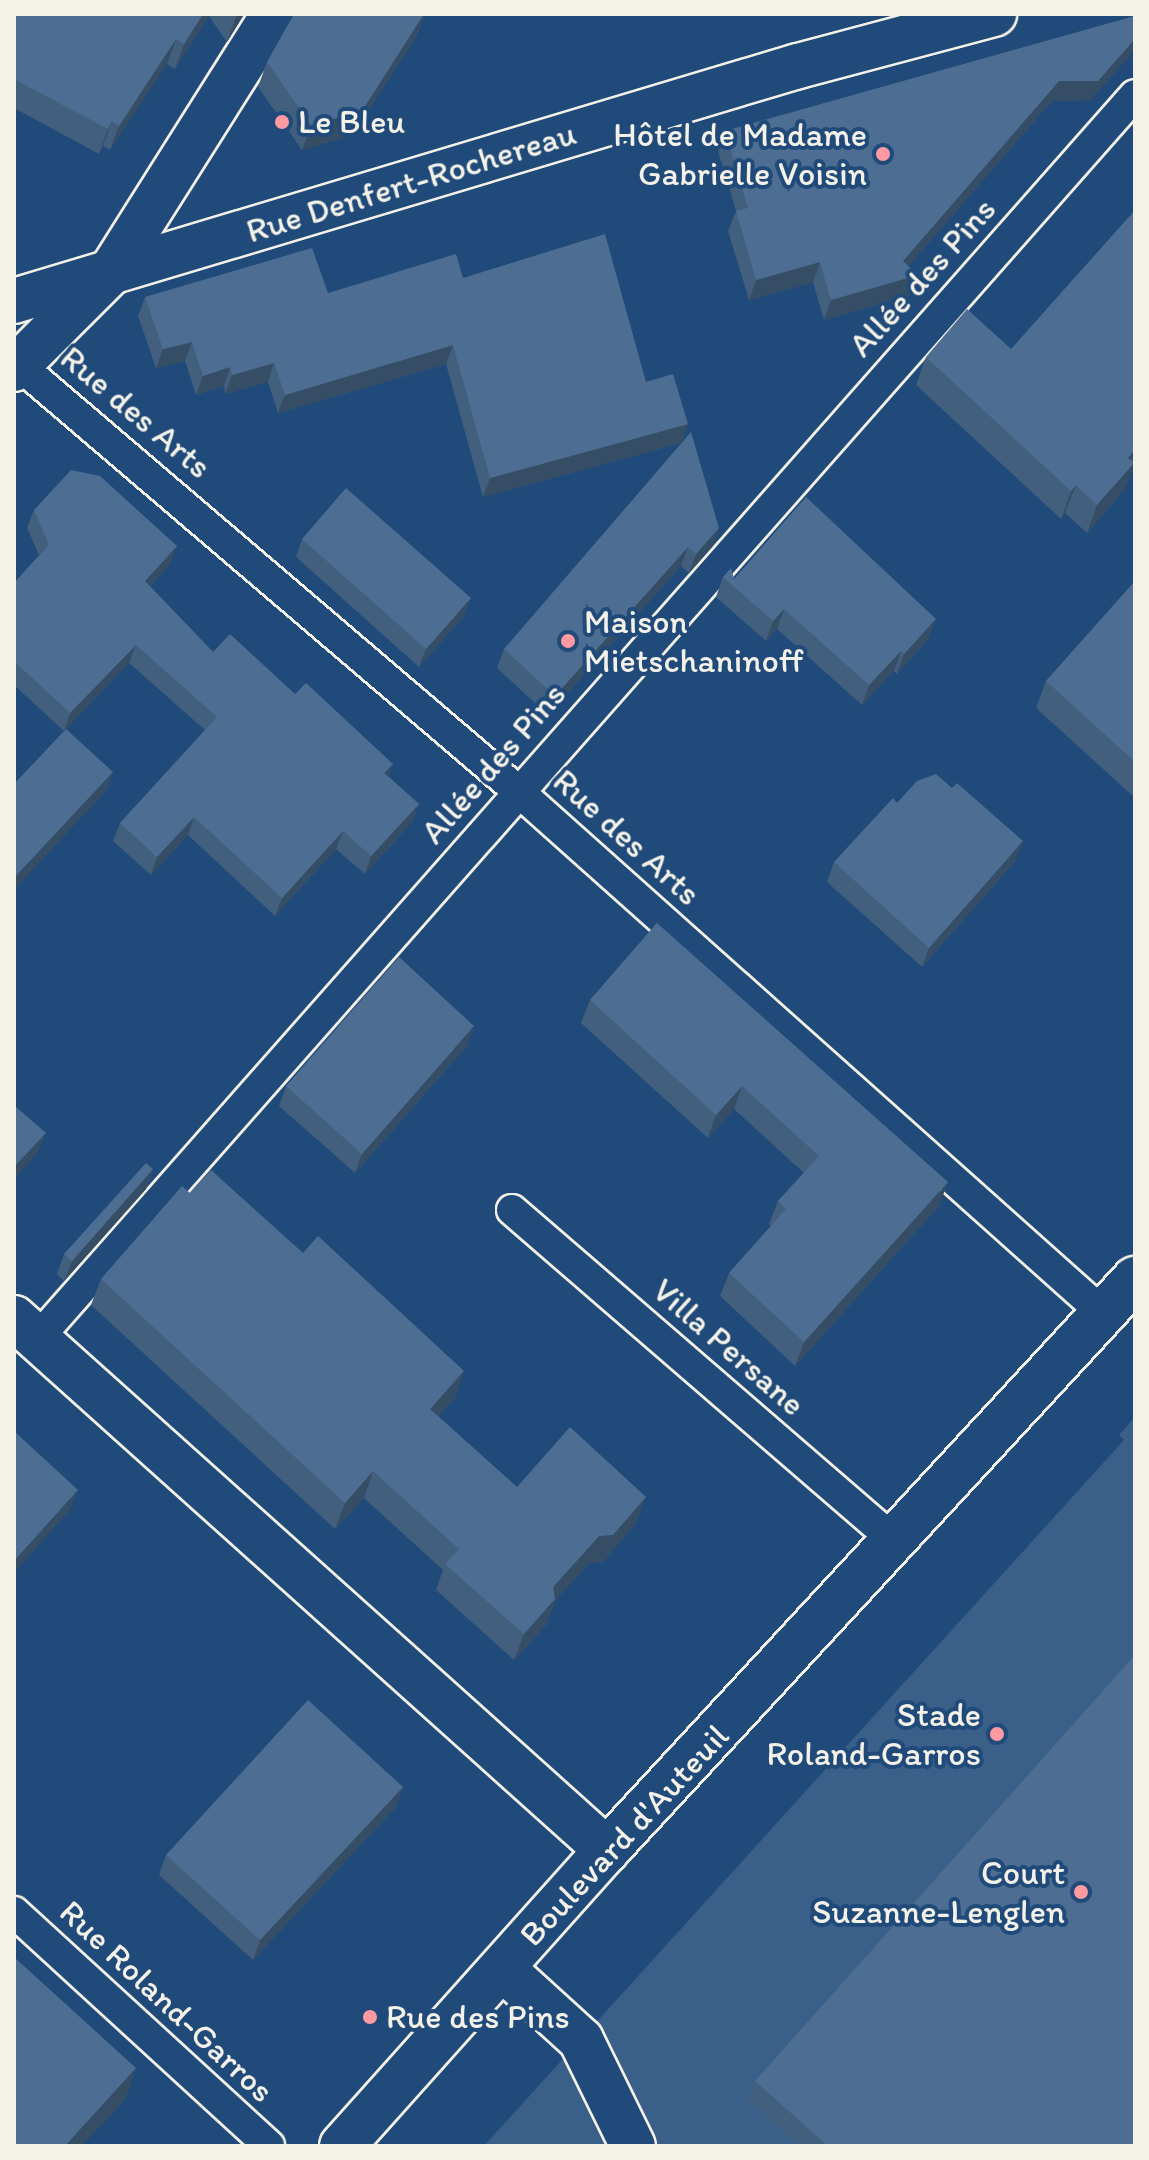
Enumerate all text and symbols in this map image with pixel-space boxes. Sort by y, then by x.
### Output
place label: Le Bleu [298,102,405,142]
street label: Rue Denfert-Rochereau [241,112,581,252]
marker: Le Bleu [273,113,291,131]
place label: Hôtel de Madame Gabrielle Voisin [614,114,867,194]
marker: Hôtel de Madame Gabrielle Voisin [874,145,892,163]
street label: Allée des Pins [840,189,1004,365]
street label: Rue des Arts [52,337,220,487]
place label: Maison Mietschaninoff [584,601,804,680]
marker: Maison Mietschaninoff [559,632,577,650]
street label: Allée des Pins [412,674,574,852]
street label: Rue des Arts [545,760,709,914]
street label: Villa Persane [645,1270,813,1424]
place label: Stade Roland-Garros [767,1694,981,1774]
street label: Boulevard d'Auteuil [511,1715,737,1955]
marker: Stade Roland-Garros [988,1725,1006,1743]
place label: Court Suzanne-Lenglen [812,1852,1065,1932]
marker: Court Suzanne-Lenglen [1072,1883,1090,1901]
street label: Rue Roland-Garros [52,1891,282,2111]
place label: Rue des Pins [386,1997,569,2037]
marker: Rue des Pins [361,2008,379,2026]

